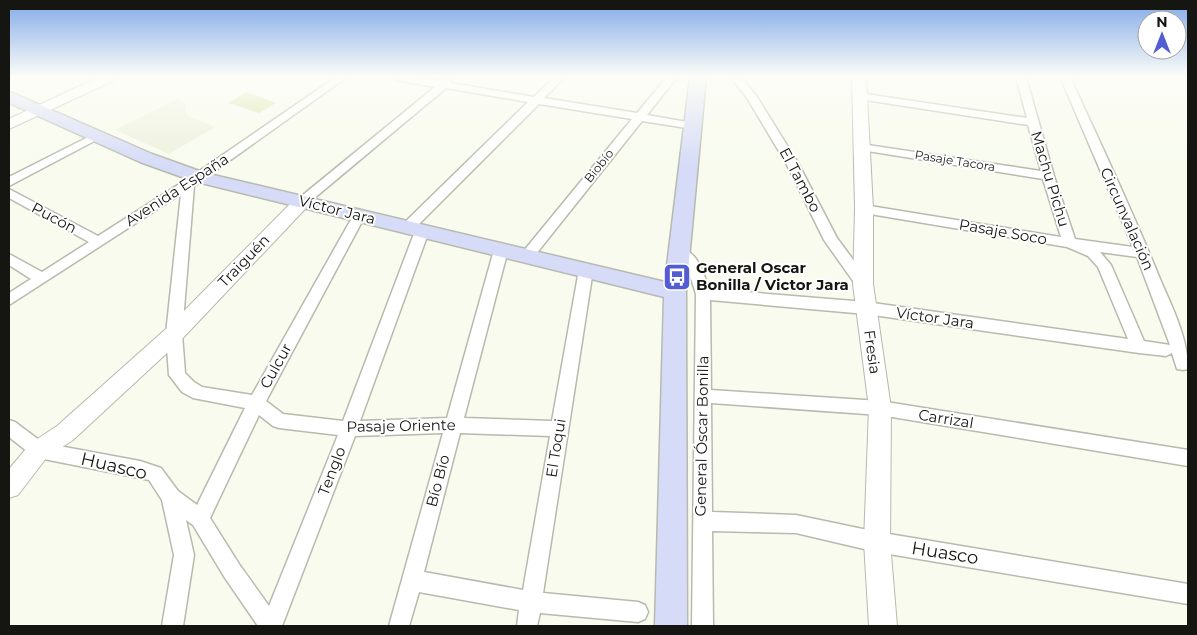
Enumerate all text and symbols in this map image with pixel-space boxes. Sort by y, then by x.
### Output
north arrow [1137,10,1187,60]
text: N [1156,13,1168,31]
street label: Machu Pichu [1027,129,1074,229]
street label: El Tambo [775,144,825,215]
street label: Biobío [581,146,617,185]
street label: Pasaje Tacora [914,147,996,174]
street label: Avenida España [121,149,232,230]
street label: Circunvalación [1096,164,1159,273]
street label: Víctor Jara [297,191,378,228]
street label: Pucón [28,198,80,237]
street label: Pasaje Soco [958,214,1049,249]
street label: Traiguén [214,230,273,291]
place label: General Oscar Bonilla / Victor Jara [696,258,849,294]
bus stop icon: General Oscar Bonilla / Victor Jara [662,262,692,292]
street label: Víctor Jara [895,303,975,332]
street label: Fresia [860,329,885,375]
street label: Culcur [255,340,296,392]
street label: General Óscar Bonilla [691,355,712,517]
street label: Carrizal [917,405,975,432]
street label: Pasaje Oriente [346,415,456,436]
street label: El Toqui [541,417,570,479]
street label: Tenglo [314,444,349,498]
street label: Huasco [79,448,149,484]
street label: Bío Bío [421,453,454,509]
street label: Huasco [910,537,980,569]

